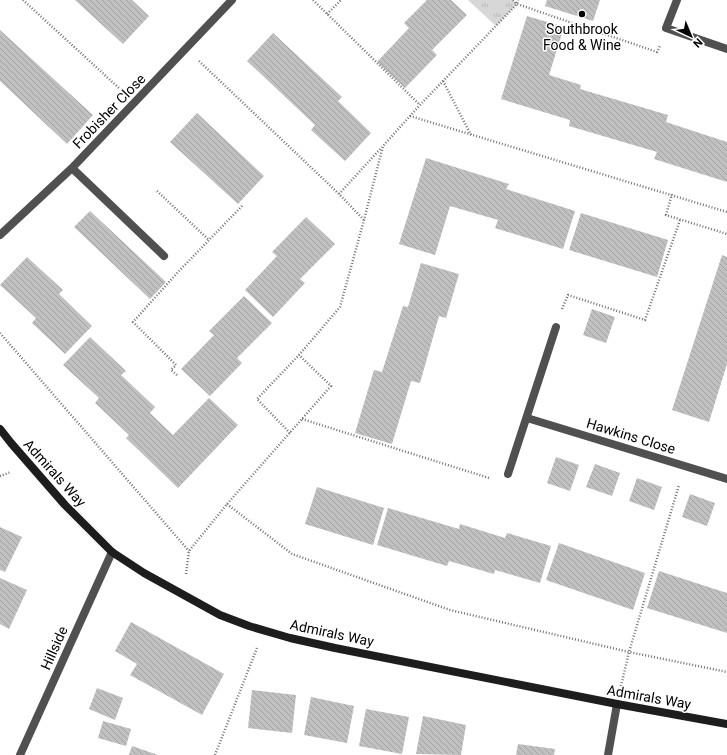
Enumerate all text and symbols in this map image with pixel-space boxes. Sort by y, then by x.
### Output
marker: Southbrook Food & Wine [577,9,587,19]
north arrow [671,16,711,56]
place label: Southbrook Food & Wine [543,21,621,53]
text: N [690,35,705,50]
street label: Frobisher Close [70,70,148,152]
street label: Hawkins Close [585,415,677,457]
street label: Admirals Way [21,436,90,510]
street label: Admirals Way [289,616,376,650]
street label: Hillside [37,624,71,672]
street label: Admirals Way [606,682,693,712]

